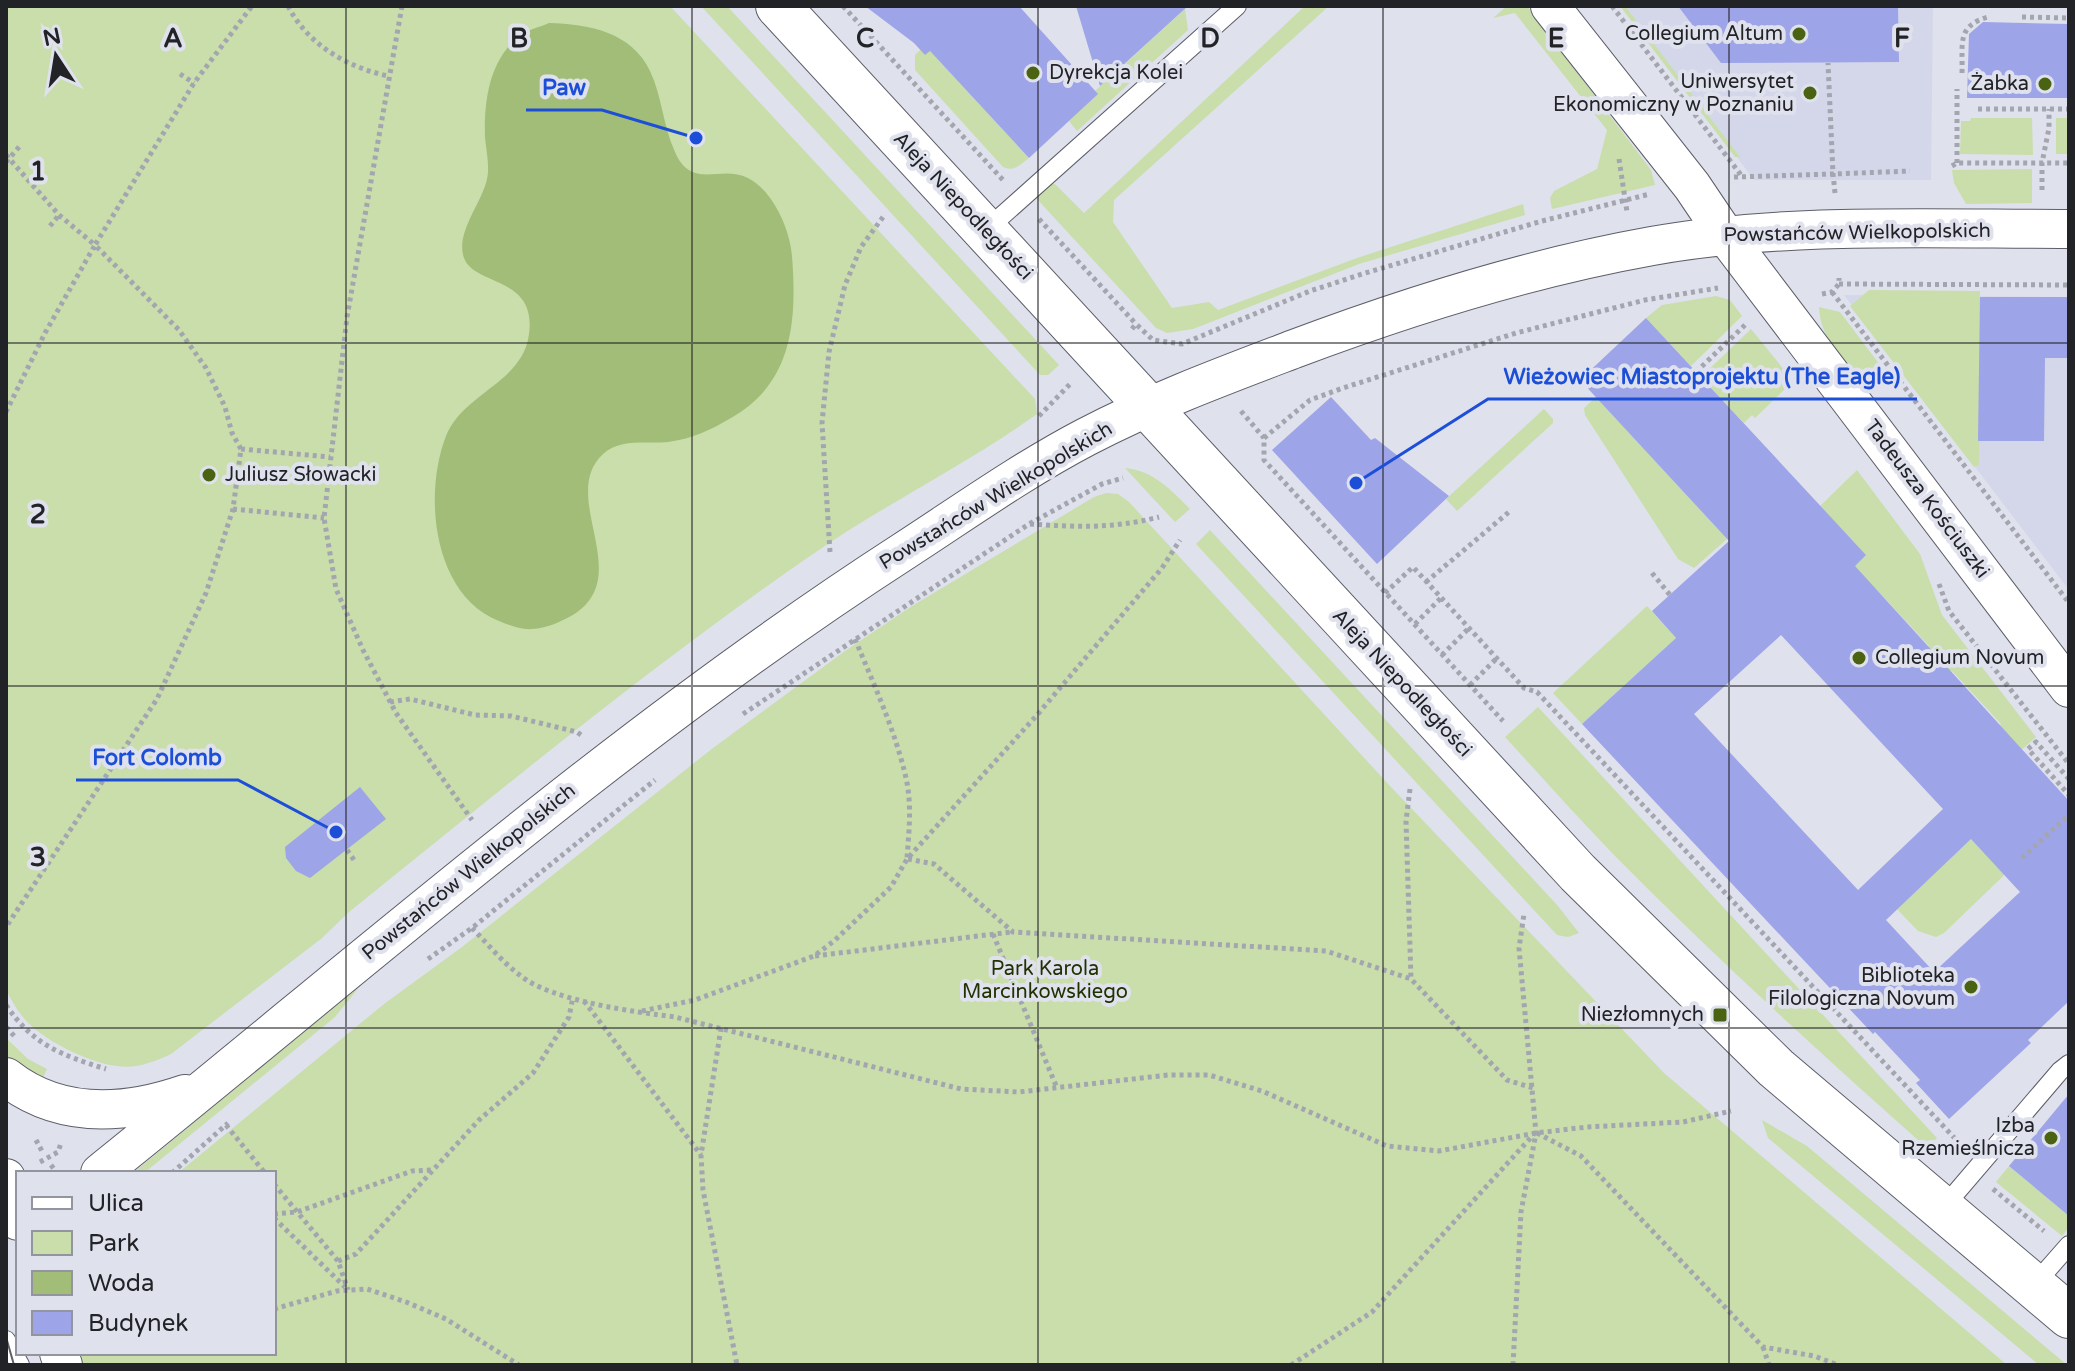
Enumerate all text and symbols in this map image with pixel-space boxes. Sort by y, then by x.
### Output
north arrow [16,16,96,96]
place label: Collegium Altum [1625,22,1783,46]
text: N [41,23,63,52]
text: A [163,23,183,54]
text: B [510,23,528,54]
text: C [856,23,874,54]
text: D [1200,23,1220,54]
text: E [1548,23,1564,54]
text: F [1894,23,1910,54]
marker: Collegium Altum [1790,25,1808,43]
place label: Dyrekcja Kolei [1049,61,1183,85]
callout: Paw [526,64,602,110]
marker: Dyrekcja Kolei [1024,64,1042,82]
place label: Uniwersytet Ekonomiczny w Poznaniu [1553,70,1794,117]
place label: Żabka [1970,72,2029,96]
text: Paw [542,75,586,101]
marker: Żabka [2036,75,2054,93]
marker: Uniwersytet Ekonomiczny w Poznaniu [1801,84,1819,102]
street label: Aleja Niepodległości [888,127,1038,285]
text: 1 [30,156,46,187]
street label: Powstańców Wielkopolskich [1723,219,1991,247]
callout: Wieżowiec Miastoprojektu (The Eagle) [1488,353,1917,399]
text: Wieżowiec Miastoprojektu (The Eagle) [1504,364,1901,390]
street label: Tadeusza Kościuszki [1860,415,1994,583]
street label: Powstańców Wielkopolskich [875,417,1117,575]
place label: Juliusz Słowacki [225,463,376,487]
marker: Juliusz Słowacki [200,466,218,484]
text: 2 [30,499,46,530]
street label: Aleja Niepodległości [1327,604,1477,762]
place label: Collegium Novum [1875,646,2044,670]
marker: Collegium Novum [1850,649,1868,667]
callout: Fort Colomb [76,734,238,780]
text: Fort Colomb [92,745,222,771]
street label: Powstańców Wielkopolskich [358,779,580,965]
text: 3 [30,842,46,873]
park label: Park Karola Marcinkowskiego [962,957,1128,1004]
place label: Biblioteka Filologiczna Novum [1768,964,1955,1011]
marker: Biblioteka Filologiczna Novum [1962,978,1980,996]
place label: Niezłomnych [1581,1003,1704,1027]
marker: Niezłomnych [1711,1006,1729,1024]
place label: Izba Rzemieślnicza [1901,1114,2035,1161]
marker: Izba Rzemieślnicza [2042,1129,2060,1147]
legend [16,1171,276,1355]
text: Ulica [88,1189,144,1218]
text: Park [88,1229,139,1258]
text: Woda [88,1269,154,1298]
text: Budynek [88,1309,188,1338]

